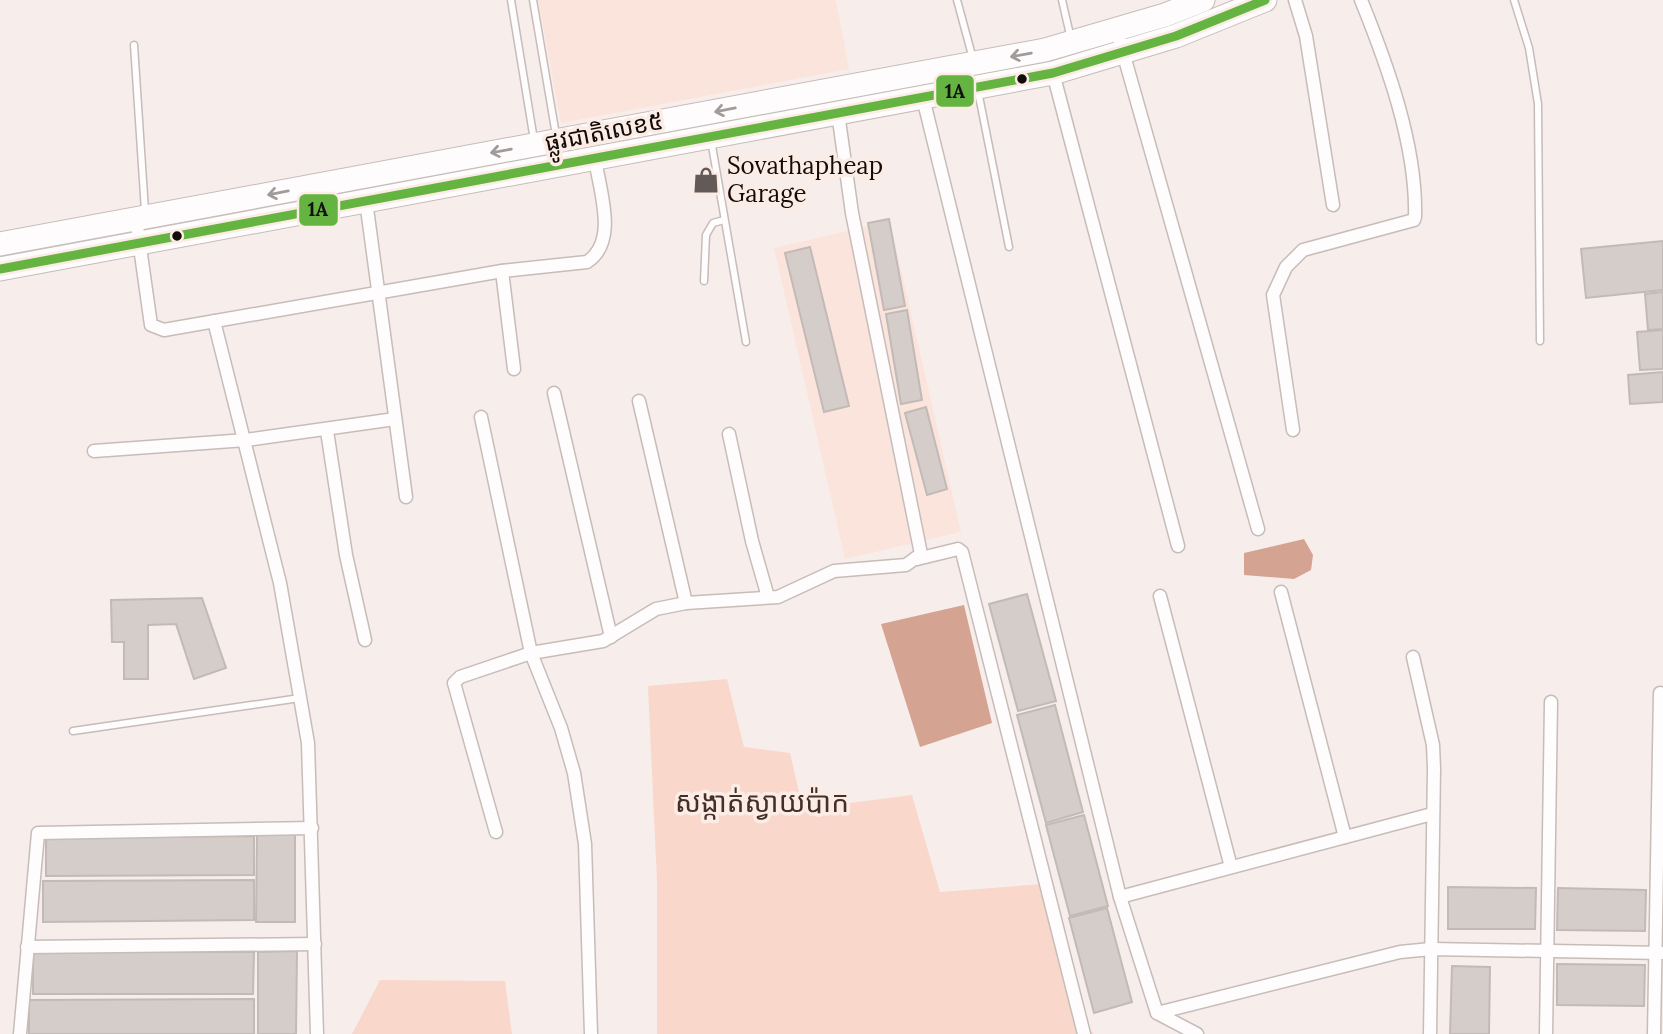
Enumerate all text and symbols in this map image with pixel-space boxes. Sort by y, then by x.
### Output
one-way arrow [1010,49,1033,62]
unlabelled marker [1015,72,1029,86]
line badge: 1A [935,74,975,108]
text: 1A [945,79,966,103]
one-way arrow [714,103,737,117]
street label: ផ្លូវជាតិលេខ៥ [542,105,667,165]
one-way arrow [490,145,513,159]
place label: Sovathapheap Garage [727,150,883,209]
shop icon: Sovathapheap Garage [691,165,721,195]
one-way arrow [267,187,290,200]
line badge: 1A [298,193,339,227]
text: 1A [308,197,329,221]
unlabelled marker [170,229,184,243]
district label: សង្កាត់ស្វាយប៉ាក [675,784,849,820]

